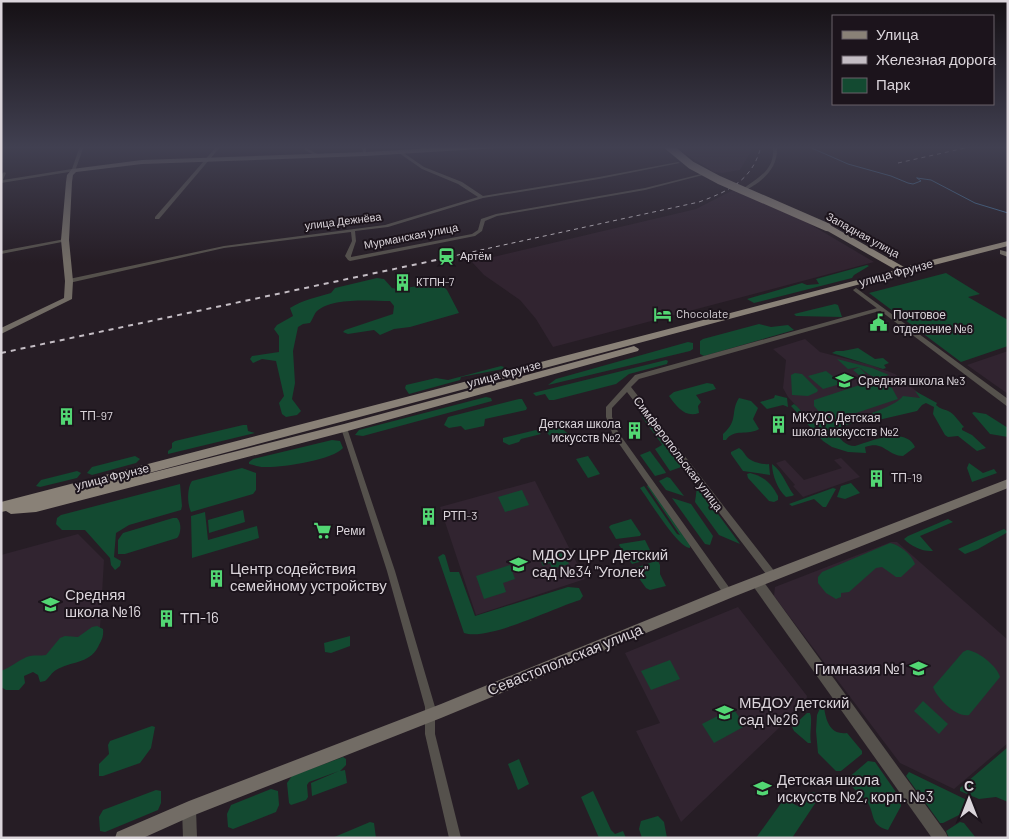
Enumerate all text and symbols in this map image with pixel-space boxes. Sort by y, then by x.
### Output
legend [832,15,994,105]
text: Улица [876,25,919,43]
text: Железная дорога [876,50,997,68]
text: Парк [876,75,910,93]
street label: улица Дежнёва [304,209,383,232]
street label: Западная улица [824,209,903,261]
street label: Мурманская улица [363,220,460,251]
station icon: Артём [436,246,456,266]
place label: Артём [460,249,492,262]
street label: улица Фрунзе [857,255,935,290]
building icon: КТПН-7 [392,272,412,292]
place label: КТПН-7 [416,275,454,288]
hotel icon: Chocolate [652,304,672,324]
place label: Chocolate [676,306,728,320]
place label: Почтовое отделение №6 [893,307,973,336]
public building icon: Почтовое отделение №6 [869,312,889,332]
street label: улица Фрунзе [465,356,543,391]
school or university icon: Средняя школа №3 [834,371,854,391]
place label: Средняя школа №3 [858,373,965,388]
street label: Симферопольская улица [630,393,727,514]
building icon: ТП-97 [56,406,76,426]
place label: ТП-97 [80,408,113,422]
place label: МКУДО Детская школа искусств №2 [792,410,899,439]
building icon: МКУДО Детская школа искусств №2 [768,415,788,435]
place label: Детская школа искусств №2 [539,416,621,445]
building icon: Детская школа искусств №2 [625,421,645,441]
street label: улица Фрунзе [73,460,151,493]
building icon: ТП-19 [867,468,887,488]
place label: ТП-19 [891,470,922,484]
building icon: РТП-3 [419,506,439,526]
place label: РТП-3 [443,508,477,522]
supermarket icon: Реми [312,521,332,541]
place label: Реми [336,523,365,537]
place label: МДОУ ЦРР Детский сад №34 "Уголек" [532,545,668,580]
school or university icon: МДОУ ЦРР Детский сад №34 "Уголек" [508,554,528,574]
place label: Центр содействия семейному устройству [230,559,387,594]
building icon: Центр содействия семейному устройству [206,568,226,588]
place label: Средняя школа №16 [65,585,141,620]
school or university icon: Средняя школа №16 [41,594,61,614]
building icon: ТП-16 [156,608,176,628]
place label: ТП-16 [180,608,219,626]
street label: Севастопольская улица [484,619,645,698]
place label: Гимназия №1 [815,659,905,677]
school or university icon: Гимназия №1 [909,659,929,679]
place label: МБДОУ детский сад №26 [739,693,849,728]
school or university icon: МБДОУ детский сад №26 [715,702,735,722]
place label: Детская школа искусств №2, корп. №3 [777,770,933,805]
north arrow [944,774,994,824]
text: С [964,777,974,794]
school or university icon: Детская школа искусств №2, корп. №3 [753,779,773,799]

